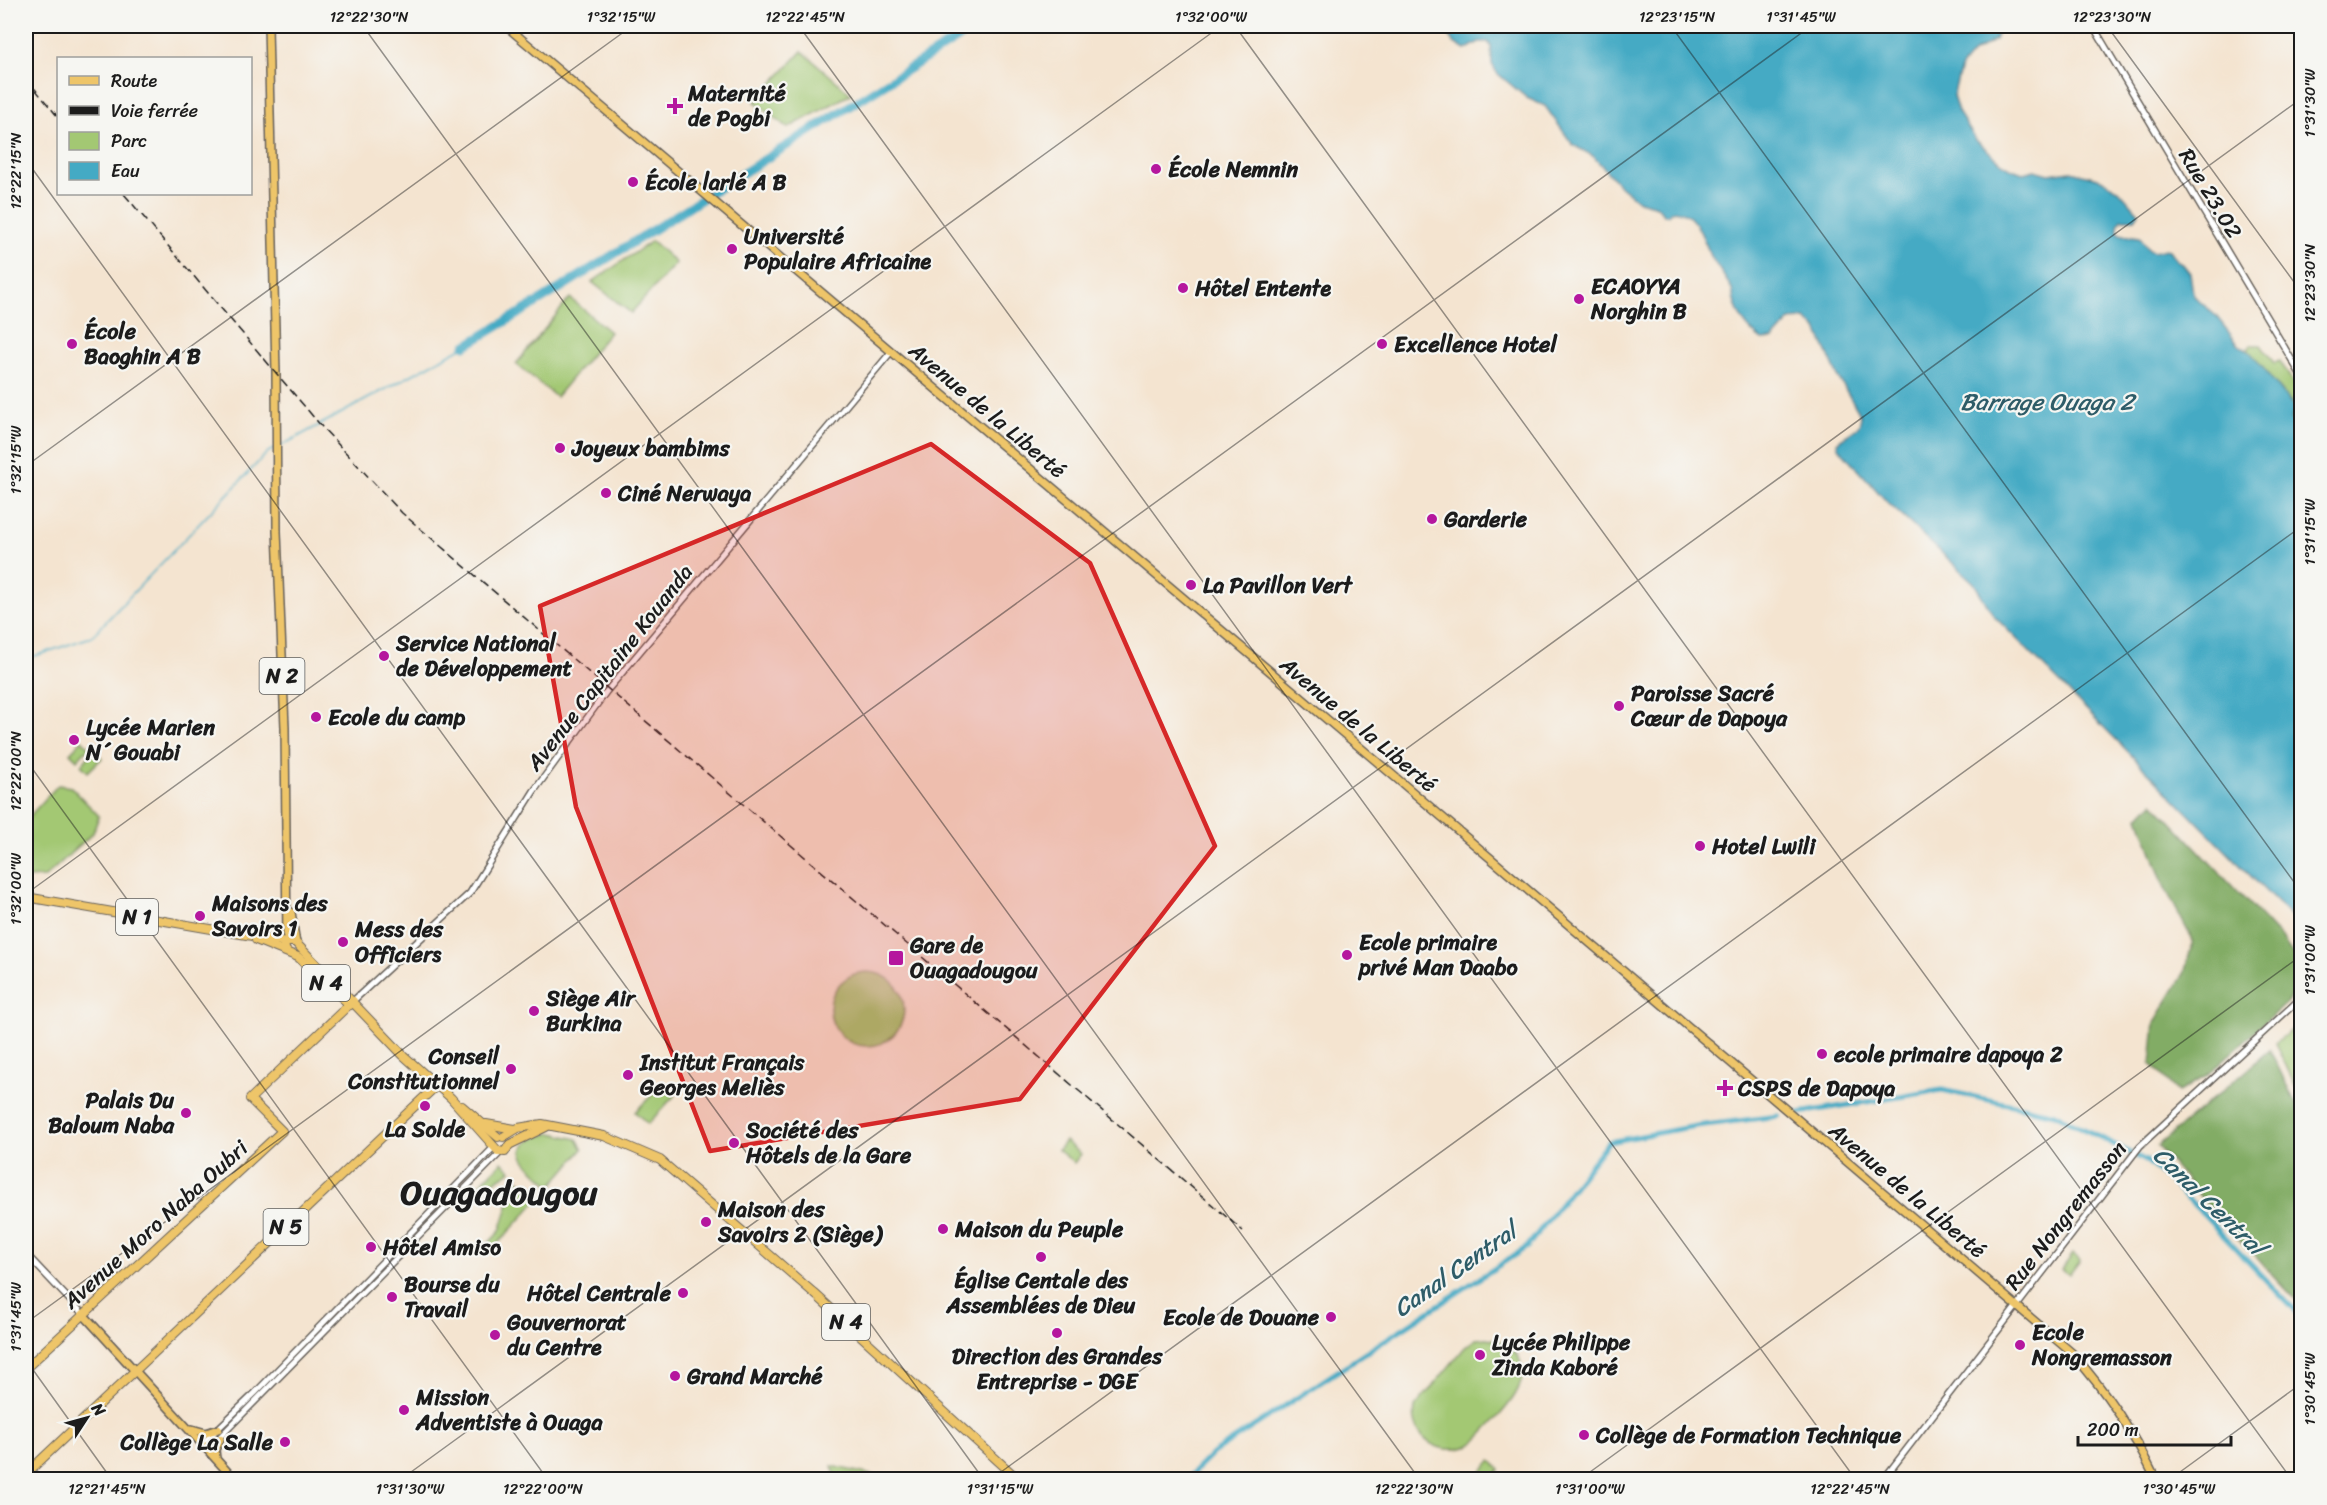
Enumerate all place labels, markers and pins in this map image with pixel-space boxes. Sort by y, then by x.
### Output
place label: Maternité de Pogbi [687,74,787,138]
marker: Maternité de Pogbi [666,97,684,115]
place label: École Nemnin [1168,150,1298,189]
marker: École Nemnin [1149,162,1163,176]
place label: École larlé A B [645,163,786,202]
marker: École larlé A B [626,175,640,189]
place label: Université Populaire Africaine [744,217,932,281]
marker: Université Populaire Africaine [725,242,739,256]
place label: ECAOYYA Norghin B [1590,267,1687,331]
place label: Hôtel Entente [1194,269,1331,308]
marker: Hôtel Entente [1176,281,1190,295]
marker: ECAOYYA Norghin B [1572,292,1586,306]
place label: École Baoghin A B [84,312,201,376]
place label: Excellence Hotel [1394,325,1558,364]
marker: École Baoghin A B [65,337,79,351]
marker: Excellence Hotel [1375,337,1389,351]
place label: Joyeux bambims [570,429,730,468]
marker: Joyeux bambims [553,441,567,455]
place label: Ciné Nerwaya [617,474,751,513]
marker: Ciné Nerwaya [599,486,613,500]
place label: Garderie [1443,500,1528,539]
marker: Garderie [1425,512,1439,526]
place label: La Pavillon Vert [1203,566,1353,605]
marker: La Pavillon Vert [1184,578,1198,592]
place label: Service National de Développement [395,624,572,688]
marker: Service National de Développement [377,649,391,663]
place label: Paroisse Sacré Cœur de Dapoya [1630,674,1788,738]
place label: Ecole du camp [328,698,466,737]
marker: Paroisse Sacré Cœur de Dapoya [1612,699,1626,713]
place label: Lycée Marien N´Gouabi [85,708,215,772]
marker: Ecole du camp [309,710,323,724]
marker: Lycée Marien N´Gouabi [67,733,81,747]
place label: Hotel Lwili [1711,827,1817,866]
marker: Hotel Lwili [1693,839,1707,853]
place label: Maisons des Savoirs 1 [211,884,329,948]
marker: Maisons des Savoirs 1 [193,909,207,923]
place label: Mess des Officiers [354,910,444,974]
place label: Ecole primaire privé Man Daabo [1357,923,1519,987]
place label: Gare de Ouagadougou [909,926,1038,990]
marker: Mess des Officiers [336,935,350,949]
marker: Ecole primaire privé Man Daabo [1340,948,1354,962]
marker: Gare de Ouagadougou [887,949,905,967]
place label: Siège Air Burkina [545,979,637,1043]
marker: Siège Air Burkina [527,1004,541,1018]
place label: ecole primaire dapoya 2 [1833,1035,2063,1074]
place label: Conseil Constitutionnel [347,1037,501,1101]
place label: Institut Français Georges Meliès [639,1043,805,1107]
marker: ecole primaire dapoya 2 [1815,1047,1829,1061]
marker: Conseil Constitutionnel [504,1062,518,1076]
marker: Institut Français Georges Meliès [621,1068,635,1082]
place label: CSPS de Dapoya [1737,1069,1895,1108]
marker: CSPS de Dapoya [1716,1079,1734,1097]
place label: Palais Du Baloum Naba [48,1081,175,1145]
marker: La Solde [418,1099,432,1113]
marker: Palais Du Baloum Naba [179,1106,193,1120]
place label: La Solde [385,1110,466,1149]
place label: Société des Hôtels de la Gare [745,1111,912,1175]
marker: Société des Hôtels de la Gare [727,1136,741,1150]
place label: Maison des Savoirs 2 (Siège) [717,1190,884,1254]
place label: Maison du Peuple [954,1210,1124,1249]
marker: Maison des Savoirs 2 (Siège) [699,1215,713,1229]
marker: Maison du Peuple [936,1222,950,1236]
place label: Hôtel Amiso [382,1228,501,1267]
marker: Hôtel Amiso [364,1240,378,1254]
marker: Église Centale des Assemblées de Dieu [1034,1250,1048,1264]
place label: Église Centale des Assemblées de Dieu [946,1261,1136,1325]
place label: Bourse du Travail [404,1265,500,1329]
place label: Hôtel Centrale [526,1274,672,1313]
marker: Hôtel Centrale [676,1286,690,1300]
marker: Bourse du Travail [385,1290,399,1304]
place label: Ecole de Douane [1163,1298,1320,1337]
place label: Gouvernorat du Centre [506,1303,627,1367]
marker: Ecole de Douane [1324,1310,1338,1324]
place label: Ecole Nongremasson [2031,1313,2172,1377]
place label: Lycée Philippe Zinda Kaboré [1491,1323,1631,1387]
marker: Direction des Grandes Entreprise - DGE [1050,1326,1064,1340]
marker: Gouvernorat du Centre [488,1328,502,1342]
place label: Direction des Grandes Entreprise - DGE [952,1337,1163,1401]
marker: Ecole Nongremasson [2013,1338,2027,1352]
marker: Lycée Philippe Zinda Kaboré [1473,1348,1487,1362]
place label: Grand Marché [686,1357,823,1396]
marker: Grand Marché [668,1369,682,1383]
place label: Mission Adventiste à Ouaga [415,1378,603,1442]
marker: Mission Adventiste à Ouaga [397,1403,411,1417]
place label: Collège de Formation Technique [1595,1416,1902,1455]
place label: Collège La Salle [119,1423,274,1462]
marker: Collège de Formation Technique [1577,1428,1591,1442]
marker: Collège La Salle [278,1435,292,1449]

